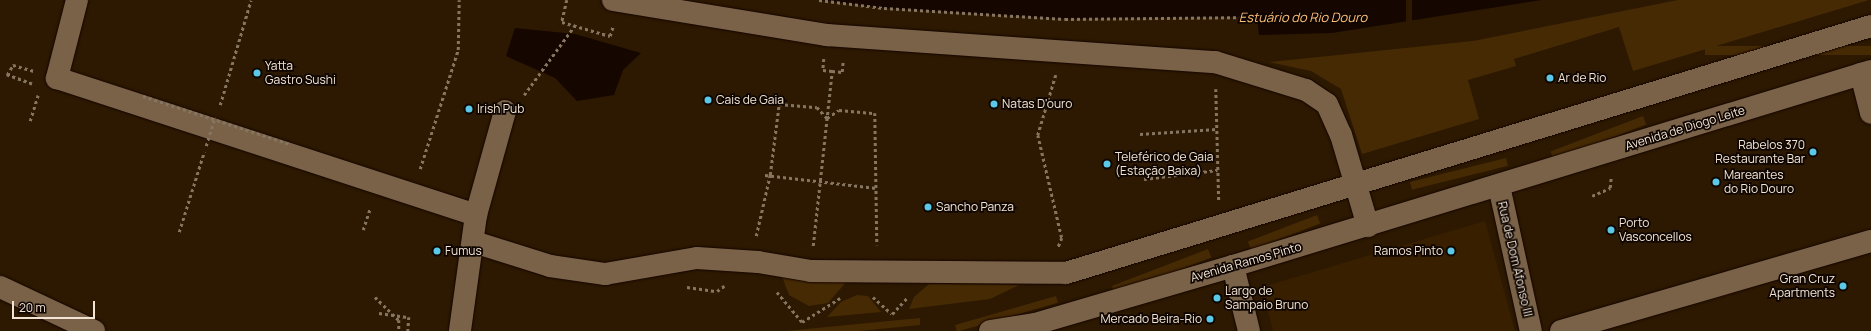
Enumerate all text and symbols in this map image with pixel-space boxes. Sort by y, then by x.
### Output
water label: Estuário do Rio Douro [1239,9,1367,25]
place label: Yatta Gastro Sushi [265,59,336,87]
marker: Yatta Gastro Sushi [252,68,262,78]
place label: Ar de Rio [1558,71,1606,85]
marker: Ar de Rio [1545,73,1555,83]
place label: Cais de Gaia [716,93,784,107]
marker: Cais de Gaia [703,95,713,105]
place label: Natas D'ouro [1002,97,1072,111]
marker: Natas D'ouro [989,99,999,109]
place label: Irish Pub [477,102,524,116]
street label: Avenida de Diogo Leite [1623,103,1747,153]
marker: Irish Pub [464,104,474,114]
place label: Rabelos 370 Restaurante Bar [1715,138,1805,166]
marker: Rabelos 370 Restaurante Bar [1808,147,1818,157]
place label: Teleférico de Gaia (Estação Baixa) [1115,150,1214,178]
marker: Teleférico de Gaia (Estação Baixa) [1102,159,1112,169]
place label: Mareantes do Rio Douro [1724,168,1794,196]
marker: Mareantes do Rio Douro [1711,177,1721,187]
place label: Sancho Panza [936,200,1014,214]
street label: Rua de Dom Afonso III [1495,200,1535,318]
marker: Sancho Panza [923,202,933,212]
place label: Porto Vasconcellos [1619,216,1692,244]
marker: Porto Vasconcellos [1606,225,1616,235]
street label: Avenida Ramos Pinto [1189,239,1303,285]
place label: Fumus [445,244,482,258]
place label: Ramos Pinto [1374,244,1443,258]
marker: Fumus [432,246,442,256]
marker: Ramos Pinto [1446,246,1456,256]
place label: Gran Cruz Apartments [1769,272,1835,300]
marker: Gran Cruz Apartments [1838,281,1848,291]
place label: Largo de Sampaio Bruno [1225,284,1308,312]
scale bar [14,293,97,319]
marker: Largo de Sampaio Bruno [1212,293,1222,303]
text: 20 m [19,299,46,316]
place label: Mercado Beira-Rio [1100,312,1202,326]
marker: Mercado Beira-Rio [1205,314,1215,324]

